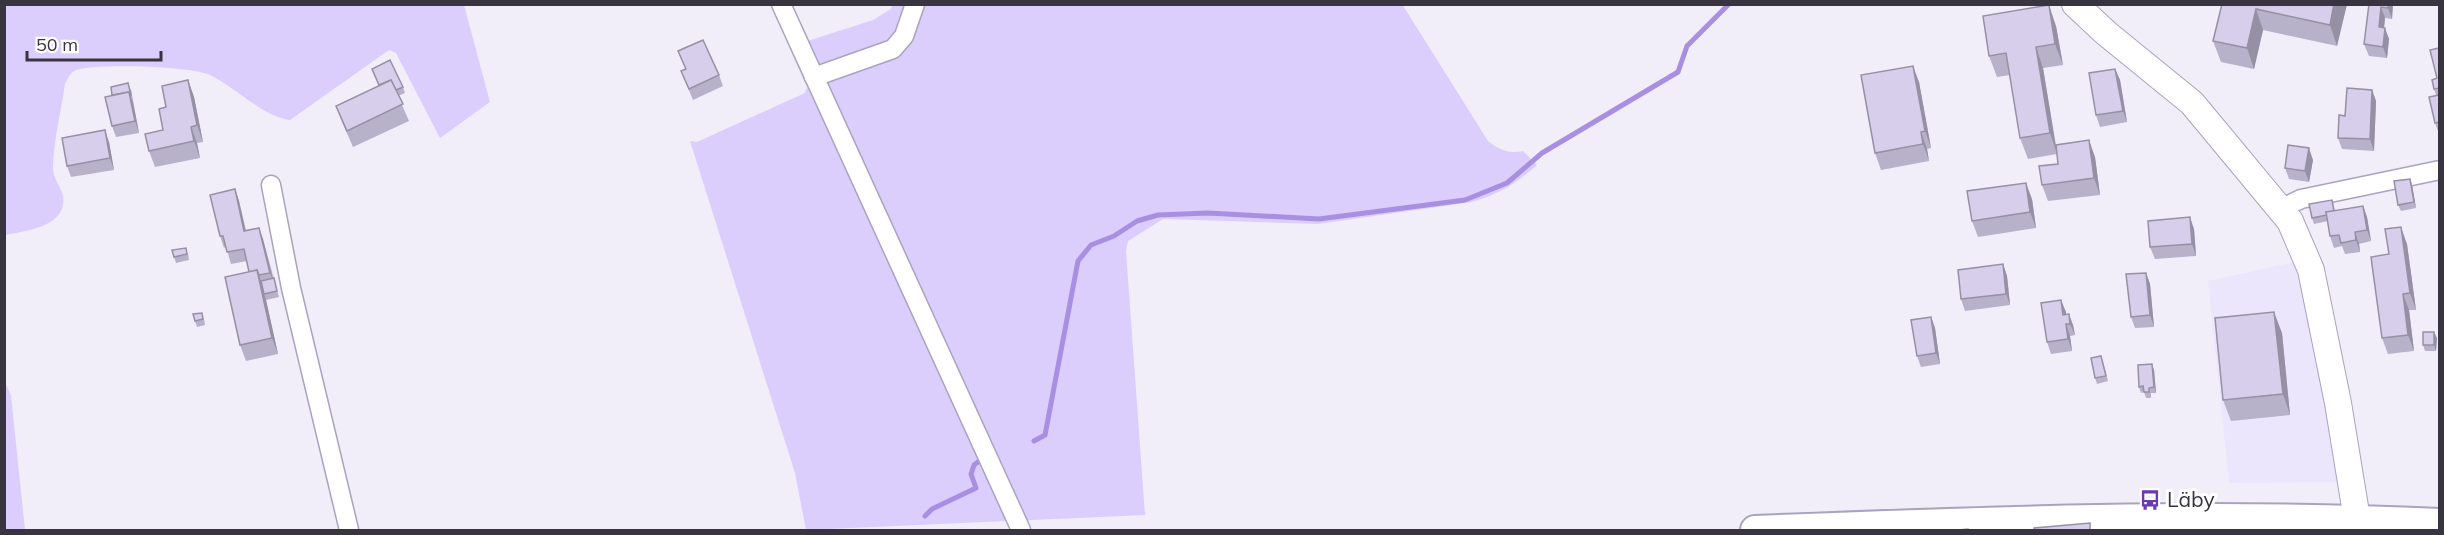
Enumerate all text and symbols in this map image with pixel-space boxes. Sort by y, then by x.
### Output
scale bar [27,24,160,62]
text: 50 m [36,33,78,56]
place label: Läby [2167,486,2215,512]
bus stop icon: Läby [2138,488,2162,512]

